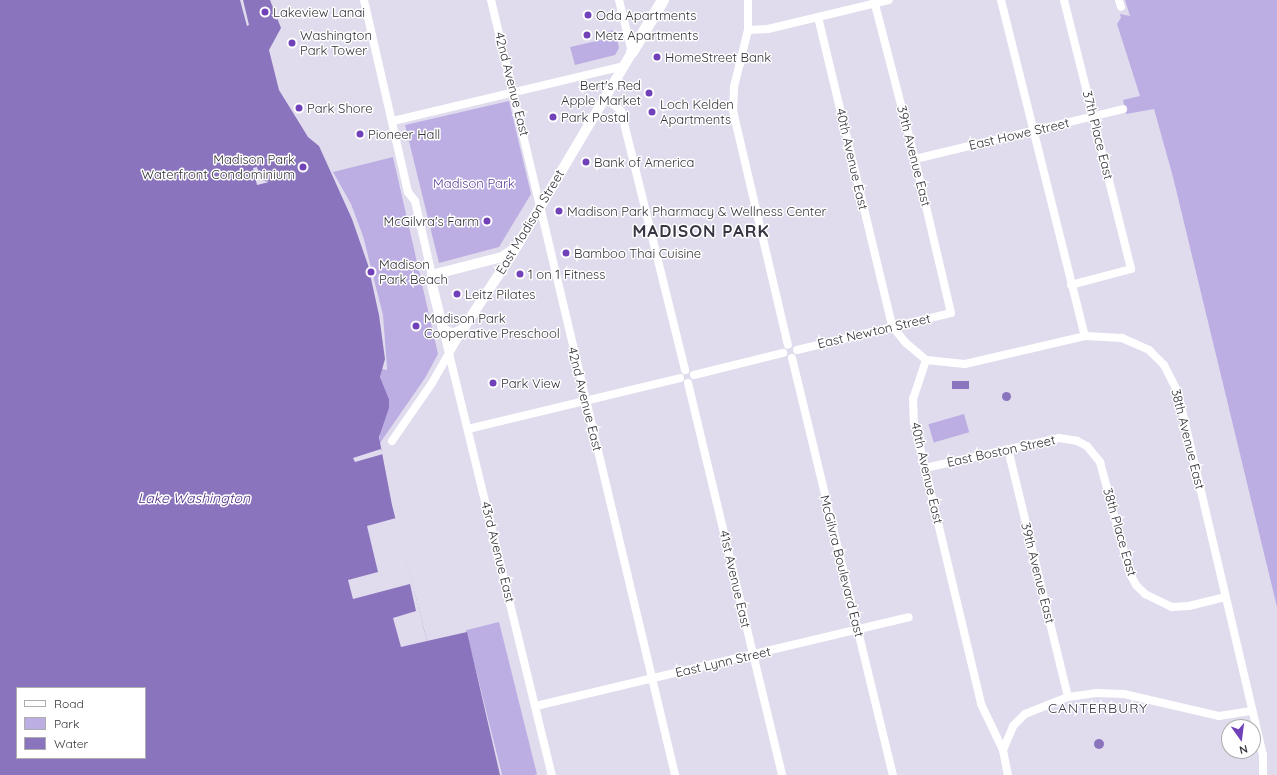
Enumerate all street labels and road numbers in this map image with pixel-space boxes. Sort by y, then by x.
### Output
street label: 42nd Avenue East [492,30,532,138]
street label: 37th Place East [1079,89,1117,181]
street label: 39th Avenue East [894,104,934,208]
street label: 40th Avenue East [833,107,871,211]
street label: East Howe Street [967,115,1071,153]
street label: East Madison Street [493,167,567,277]
street label: East Newton Street [816,310,932,352]
street label: 42nd Avenue East [565,345,605,453]
street label: 38th Avenue East [1168,387,1208,491]
street label: 40th Avenue East [908,421,946,525]
street label: East Boston Street [945,432,1057,470]
street label: 38th Place East [1100,486,1140,578]
street label: McGilvra Boulevard East [817,493,867,639]
street label: 43rd Avenue East [478,500,518,604]
street label: 39th Avenue East [1018,521,1058,625]
street label: 41st Avenue East [716,529,754,629]
street label: East Lynn Street [674,643,772,681]

